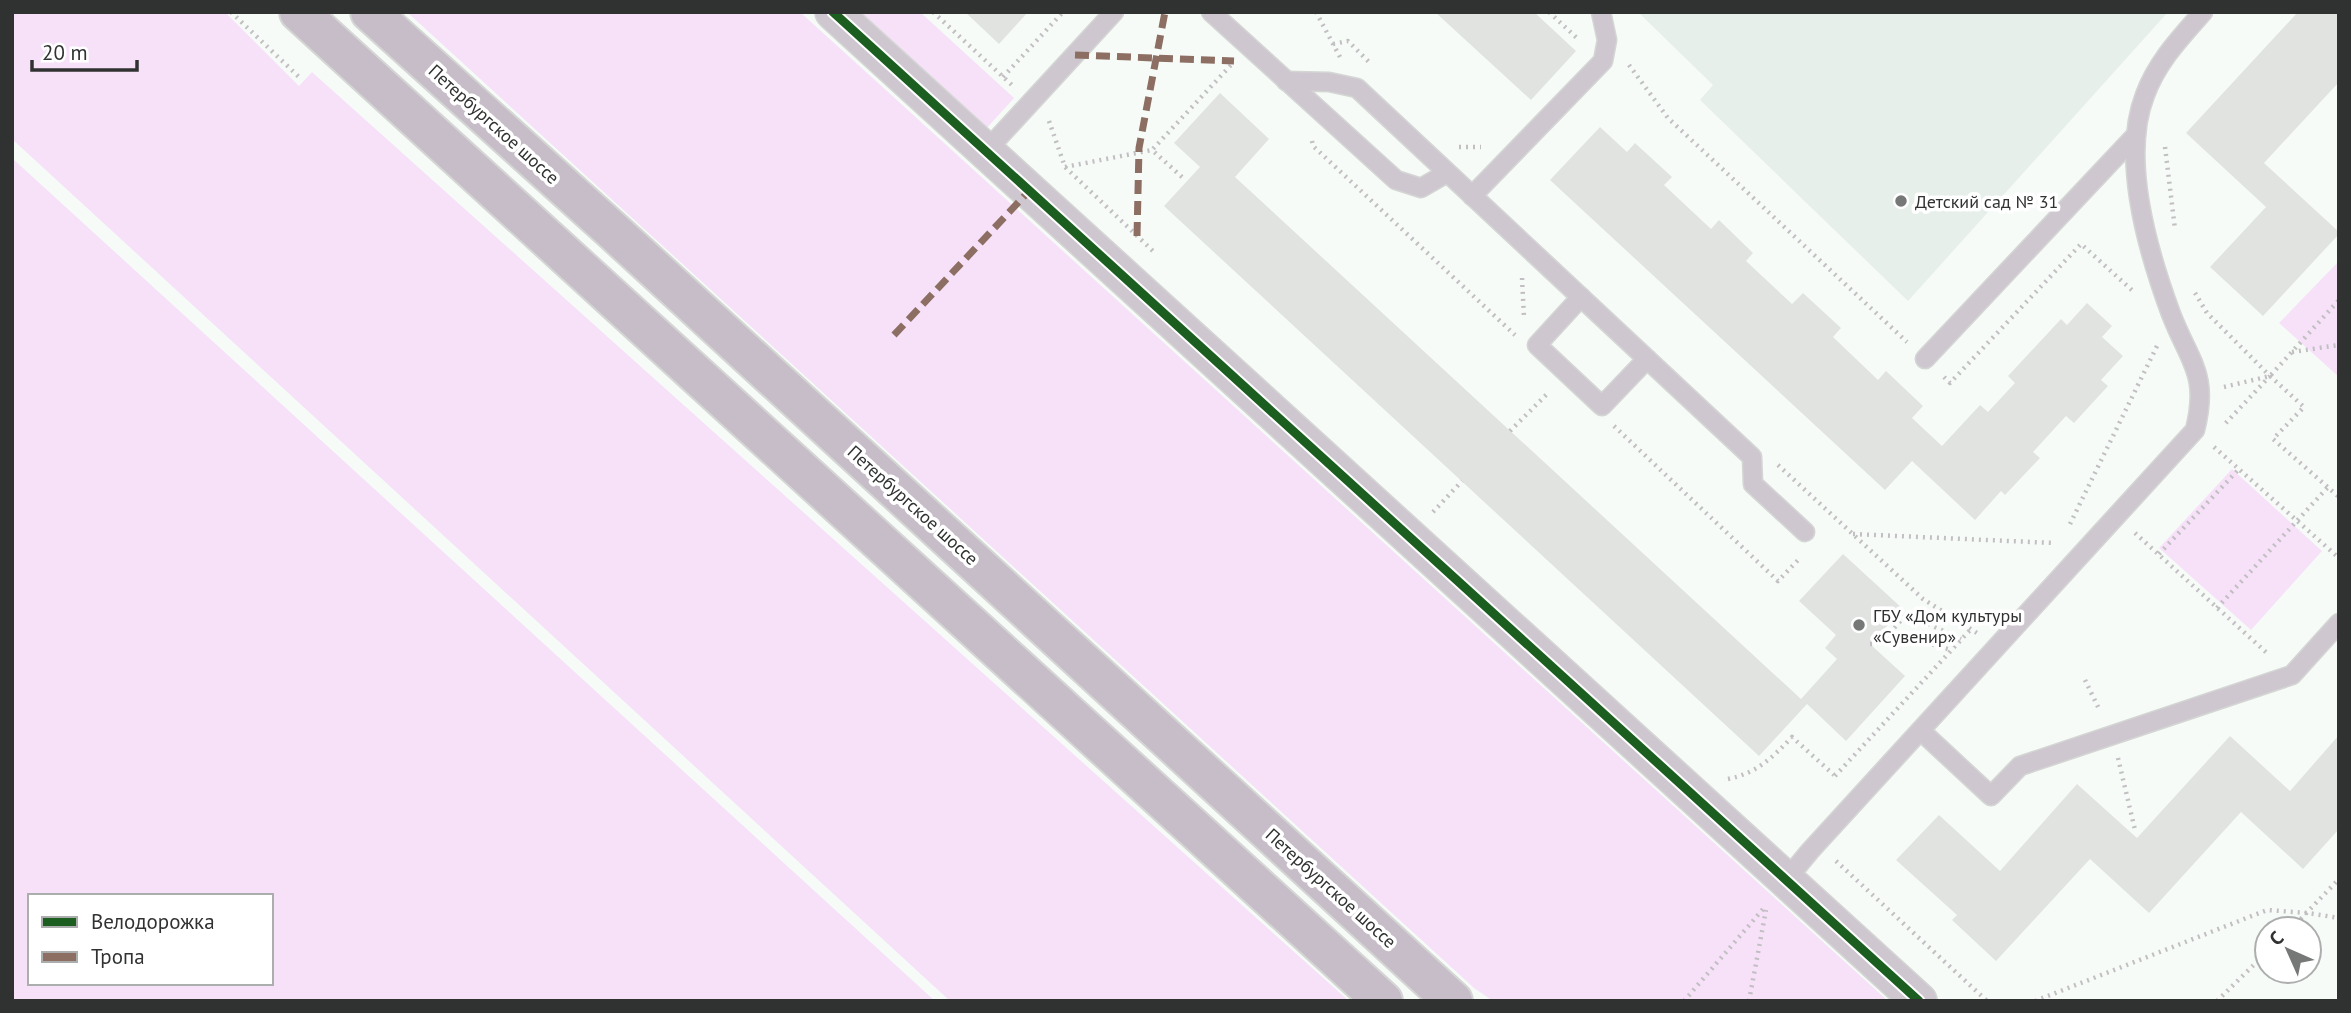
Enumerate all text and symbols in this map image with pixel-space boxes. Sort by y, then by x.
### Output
scale bar [32,28,136,72]
text: 20 m [42,39,88,66]
street label: Петербургское шоссе [424,59,564,189]
place label: Детский сад № 31 [1915,190,2058,213]
marker: Детский сад № 31 [1893,193,1909,209]
street label: Петербургское шоссе [843,440,983,570]
place label: ГБУ «Дом культуры «Сувенир» [1873,604,2022,648]
marker: ГБУ «Дом культуры «Сувенир» [1851,617,1867,633]
street label: Петербургское шоссе [1261,823,1401,953]
legend [28,894,273,985]
text: Велодорожка [91,908,215,935]
north arrow [2253,915,2323,985]
text: С [2264,925,2288,950]
text: Тропа [91,943,145,970]

